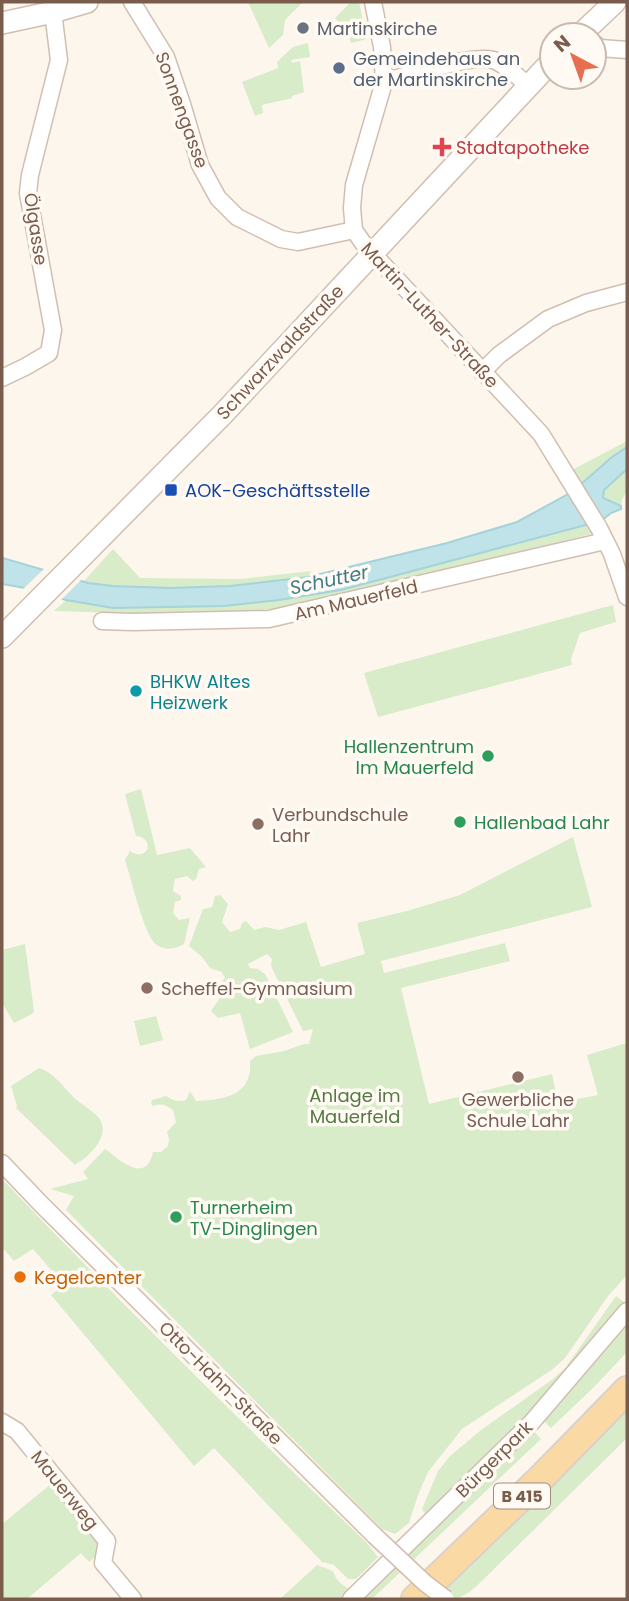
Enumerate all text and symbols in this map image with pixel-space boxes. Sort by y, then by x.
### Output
place label: Martinskirche [317,16,437,41]
marker: Martinskirche [295,20,311,36]
north arrow [538,21,608,91]
text: N [548,29,576,58]
place label: Gemeindehaus an der Martinskirche [353,46,520,92]
street label: Sonnengasse [149,48,215,172]
marker: Gemeindehaus an der Martinskirche [331,60,347,76]
place label: Stadtapotheke [456,135,590,160]
marker: Stadtapotheke [434,139,450,155]
street label: Ölgasse [18,191,54,267]
street label: Martin-Luther-Straße [356,236,504,394]
street label: Schwarzwaldstraße [211,279,349,425]
place label: AOK-Geschäftsstelle [185,478,370,503]
marker: AOK-Geschäftsstelle [163,482,179,498]
water label: Schutter [287,558,372,601]
street label: Am Mauerfeld [292,574,420,626]
place label: BHKW Altes Heizwerk [150,669,250,715]
marker: BHKW Altes Heizwerk [128,683,144,699]
place label: Hallenzentrum Im Mauerfeld [344,734,474,780]
marker: Hallenzentrum Im Mauerfeld [480,748,496,764]
place label: Verbundschule Lahr [272,802,408,848]
place label: Hallenbad Lahr [474,810,610,835]
marker: Hallenbad Lahr [452,814,468,830]
marker: Verbundschule Lahr [250,816,266,832]
place label: Scheffel-Gymnasium [161,976,353,1001]
marker: Scheffel-Gymnasium [139,980,155,996]
marker: Gewerbliche Schule Lahr [510,1069,526,1085]
park label: Anlage im Mauerfeld [309,1083,401,1129]
place label: Gewerbliche Schule Lahr [462,1087,574,1133]
place label: Turnerheim TV-Dinglingen [190,1195,318,1241]
marker: Turnerheim TV-Dinglingen [168,1209,184,1225]
place label: Kegelcenter [34,1265,142,1290]
marker: Kegelcenter [12,1269,28,1285]
street label: Otto-Hahn-Straße [154,1316,288,1450]
street label: Bürgerpark [450,1414,539,1503]
street label: Mauerweg [25,1445,105,1535]
road number: B 415 [494,1484,550,1508]

